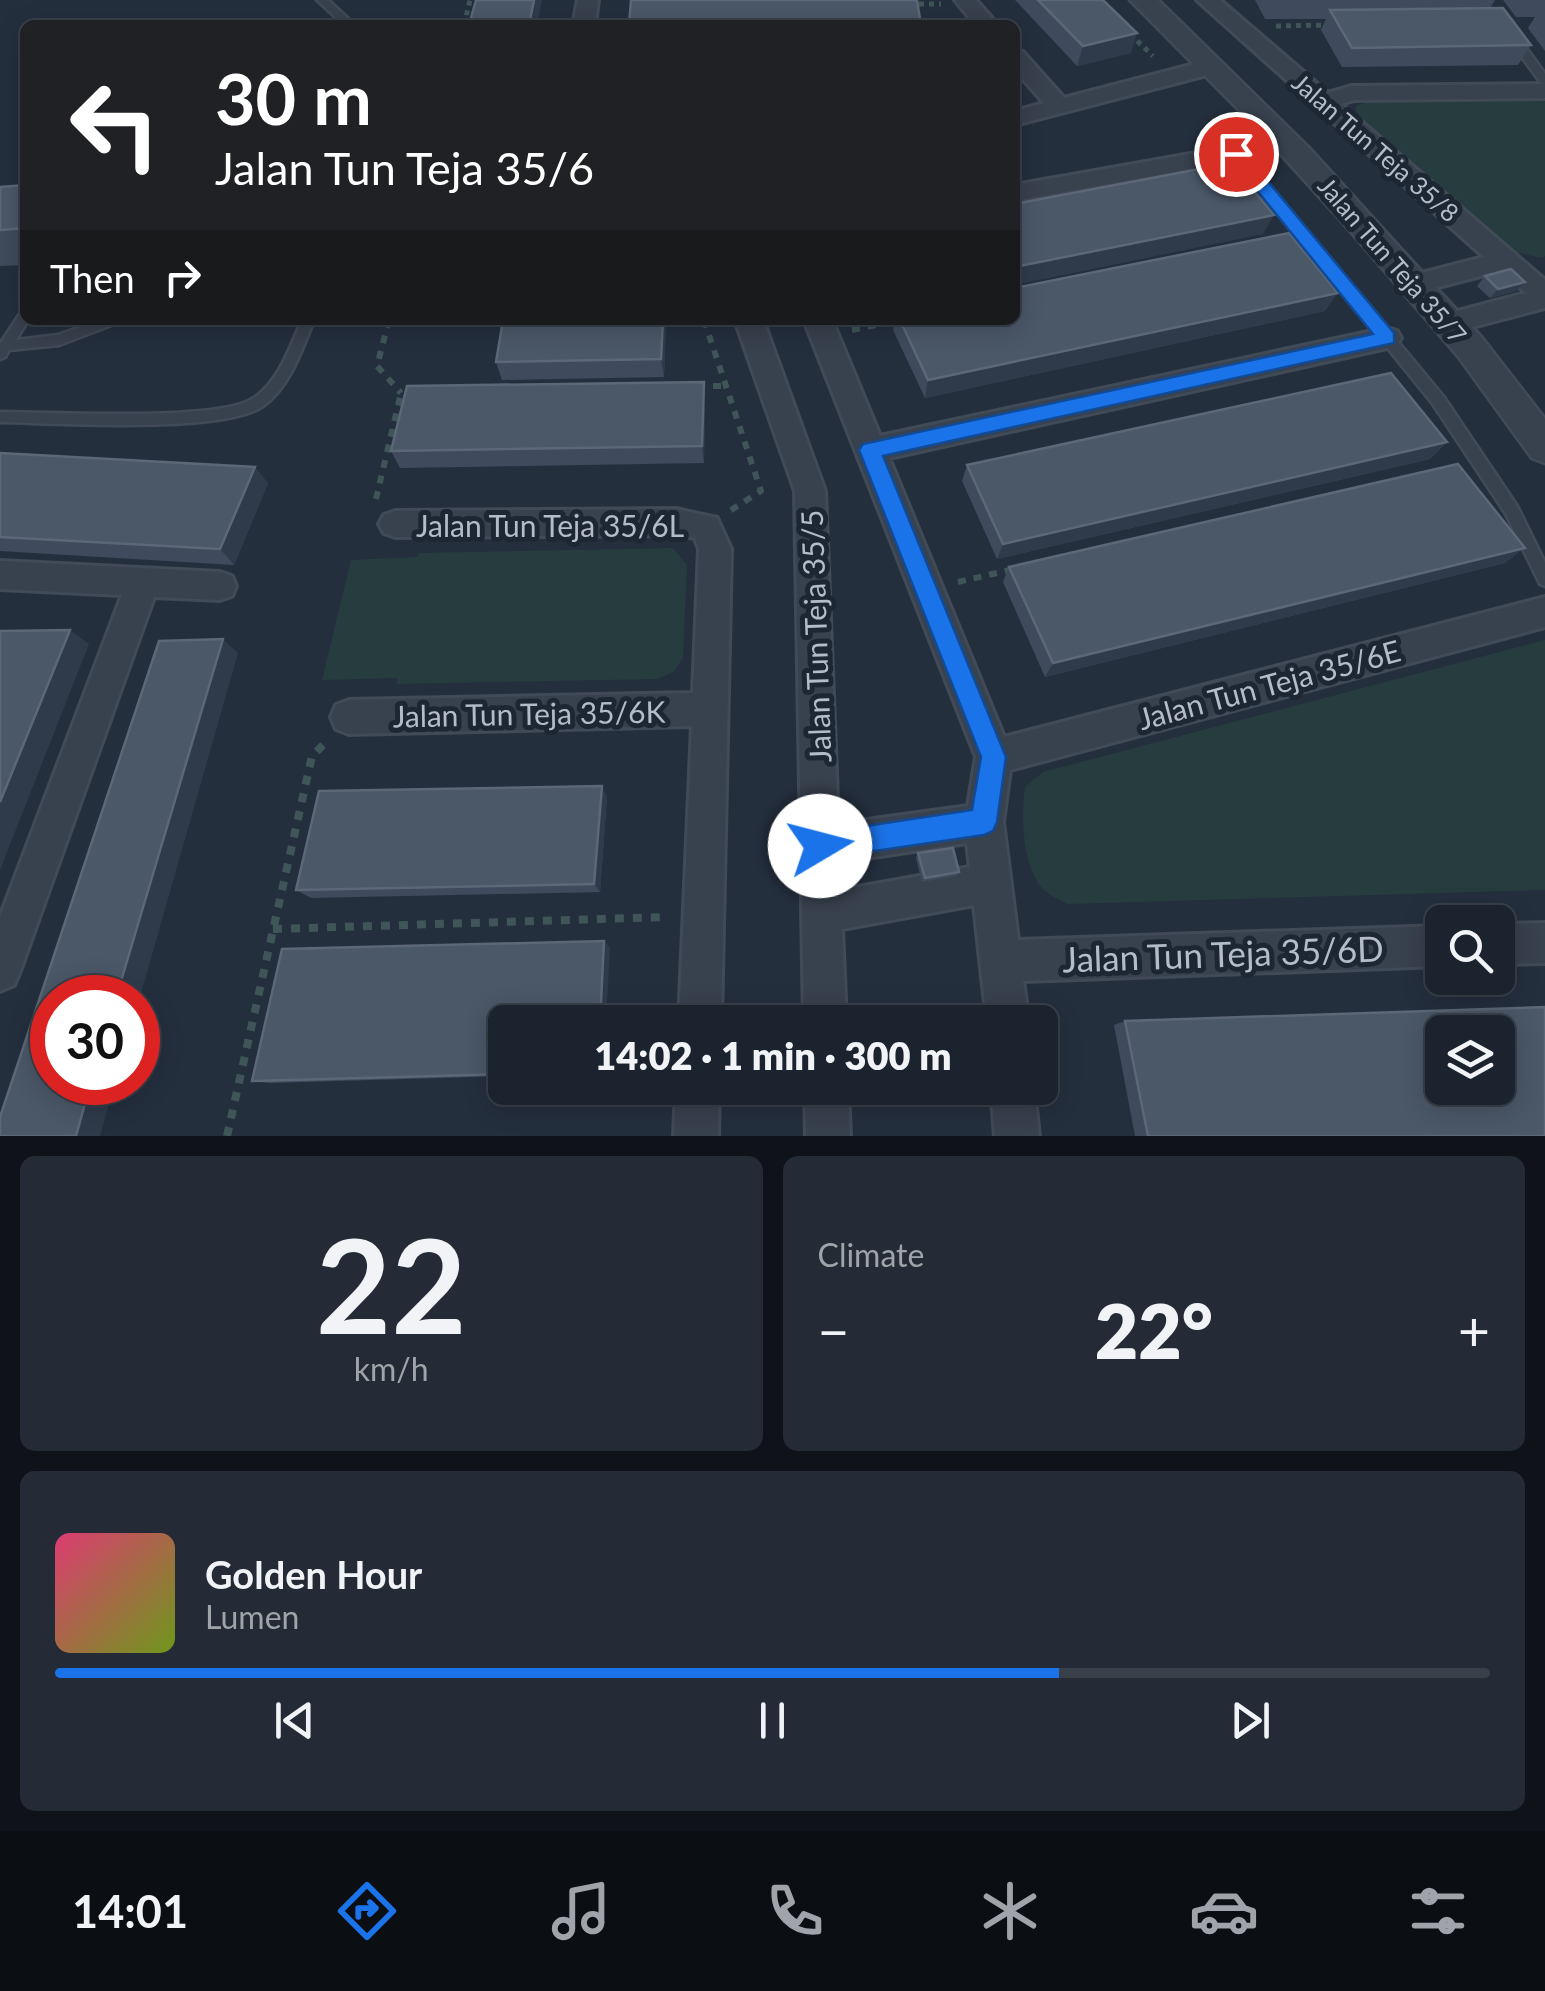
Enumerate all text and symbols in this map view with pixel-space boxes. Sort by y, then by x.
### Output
text: 30 m [215,56,372,140]
icon: left [50,60,180,190]
street label: Jalan Tun Teja 35/8 [1287,67,1465,227]
pin [1194,112,1279,197]
icon: arrive [1209,127,1264,182]
text: Jalan Tun Teja 35/6 [215,141,594,195]
street label: Jalan Tun Teja 35/7 [1313,171,1473,349]
icon: right [155,250,210,305]
text: Then [50,255,135,301]
street label: Jalan Tun Teja 35/6L [416,507,684,543]
street label: Jalan Tun Teja 35/5 [793,509,837,763]
street label: Jalan Tun Teja 35/6E [1134,632,1404,736]
street label: Jalan Tun Teja 35/6K [392,693,666,733]
position arrow [768,794,872,898]
map controls [1425,905,1515,1105]
button: search [1425,905,1515,995]
street label: Jalan Tun Teja 35/6D [1062,926,1384,980]
speed limit sign: 30 [30,975,160,1105]
button: layers [1425,1015,1515,1105]
text: 14:02 · 1 min · 300 m [594,1032,952,1078]
text: 22 [316,1206,467,1362]
text: Climate [818,1235,924,1274]
text: 22° [1095,1285,1213,1375]
text: − [818,1297,849,1363]
text: + [1458,1297,1490,1363]
text: km/h [354,1349,429,1388]
text: Golden Hour [205,1551,422,1597]
text: Lumen [205,1597,299,1636]
icon: previous [267,1693,322,1748]
icon: pause [745,1693,800,1748]
icon: next [1223,1693,1278,1748]
icon: directions [332,1876,402,1946]
icon: music [546,1876,616,1946]
icon: phone [760,1876,830,1946]
icon: climate [975,1876,1045,1946]
icon: car [1189,1876,1259,1946]
icon: filters [1403,1876,1473,1946]
text: 14:01 [72,1884,188,1938]

